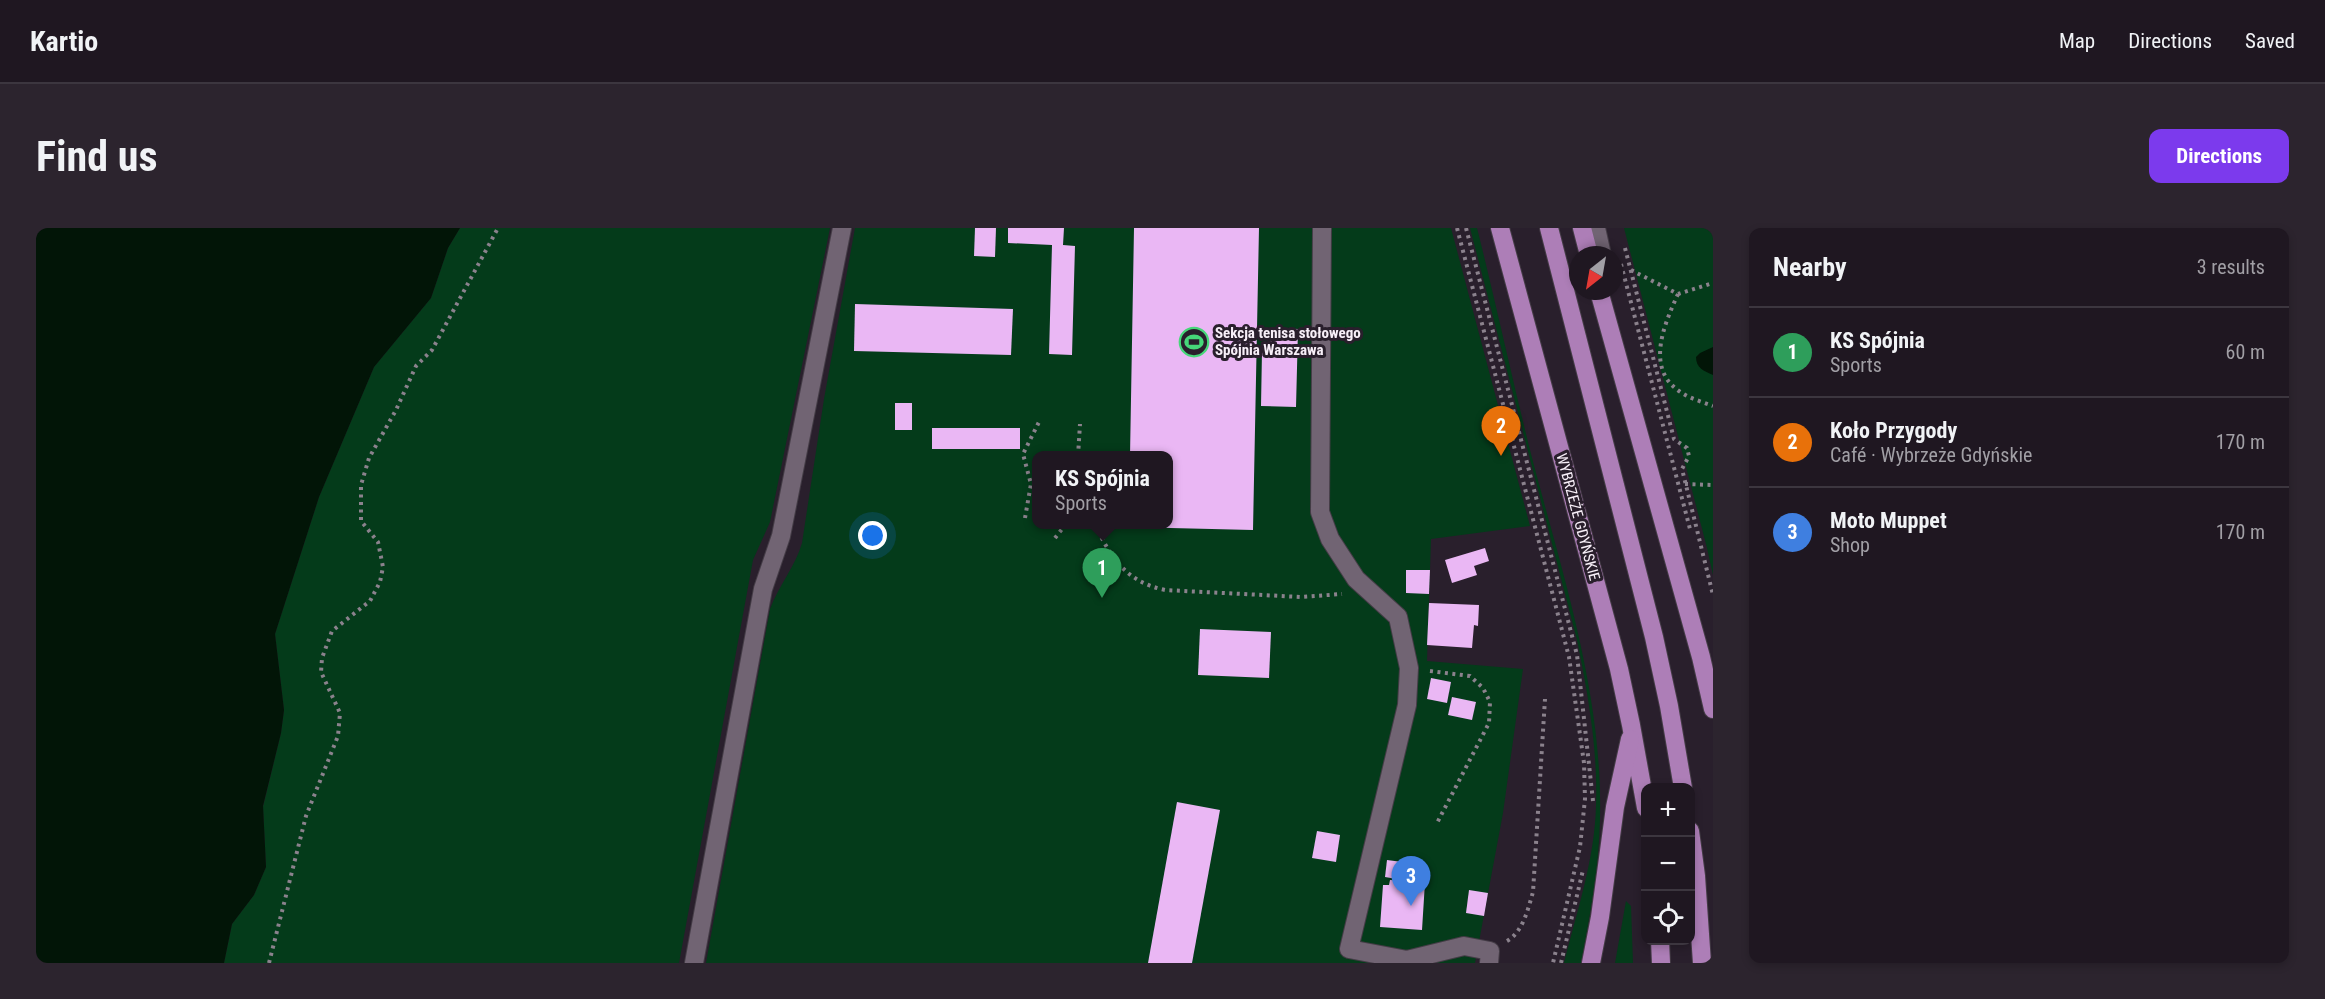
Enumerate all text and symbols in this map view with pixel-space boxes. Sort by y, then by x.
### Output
text: Kartio [30,25,98,58]
text: Map [2059,29,2095,53]
text: Directions [2128,29,2212,53]
text: Saved [2245,29,2295,53]
button: Directions [2149,129,2289,183]
text: Find us [36,132,157,181]
north arrow [1569,246,1623,300]
text: Nearby [1773,252,1847,282]
text: 3 results [2197,255,2265,279]
place label: Sekcja tenisa stołowego Spójnia Warszawa [1215,324,1361,359]
sports icon: Sekcja tenisa stołowego Spójnia Warszawa [1178,326,1210,358]
text: KS Spójnia [1830,328,1925,353]
text: 1 [1787,340,1798,364]
text: 60 m [2226,340,2265,364]
text: Sports [1830,353,1882,377]
pin: 2 [1482,406,1520,456]
text: Koło Przygody [1830,418,1957,443]
text: 2 [1787,430,1798,454]
text: 170 m [2216,430,2265,454]
text: Café · Wybrzeże Gdyńskie [1830,443,2032,467]
popup [1032,451,1173,529]
street label: WYBRZEŻE GDYŃSKIE [1552,451,1604,583]
text: KS Spójnia [1055,466,1150,491]
text: Sports [1055,491,1107,515]
text: Moto Muppet [1830,508,1947,533]
text: 3 [1787,520,1798,544]
text: 170 m [2216,520,2265,544]
your location [858,521,887,550]
text: Shop [1830,533,1870,557]
pin: 1 [1082,548,1122,598]
map controls [1641,783,1695,945]
button: + [1641,783,1695,837]
button: − [1641,837,1695,891]
pin: 3 [1392,856,1430,906]
button: locate [1641,891,1695,945]

